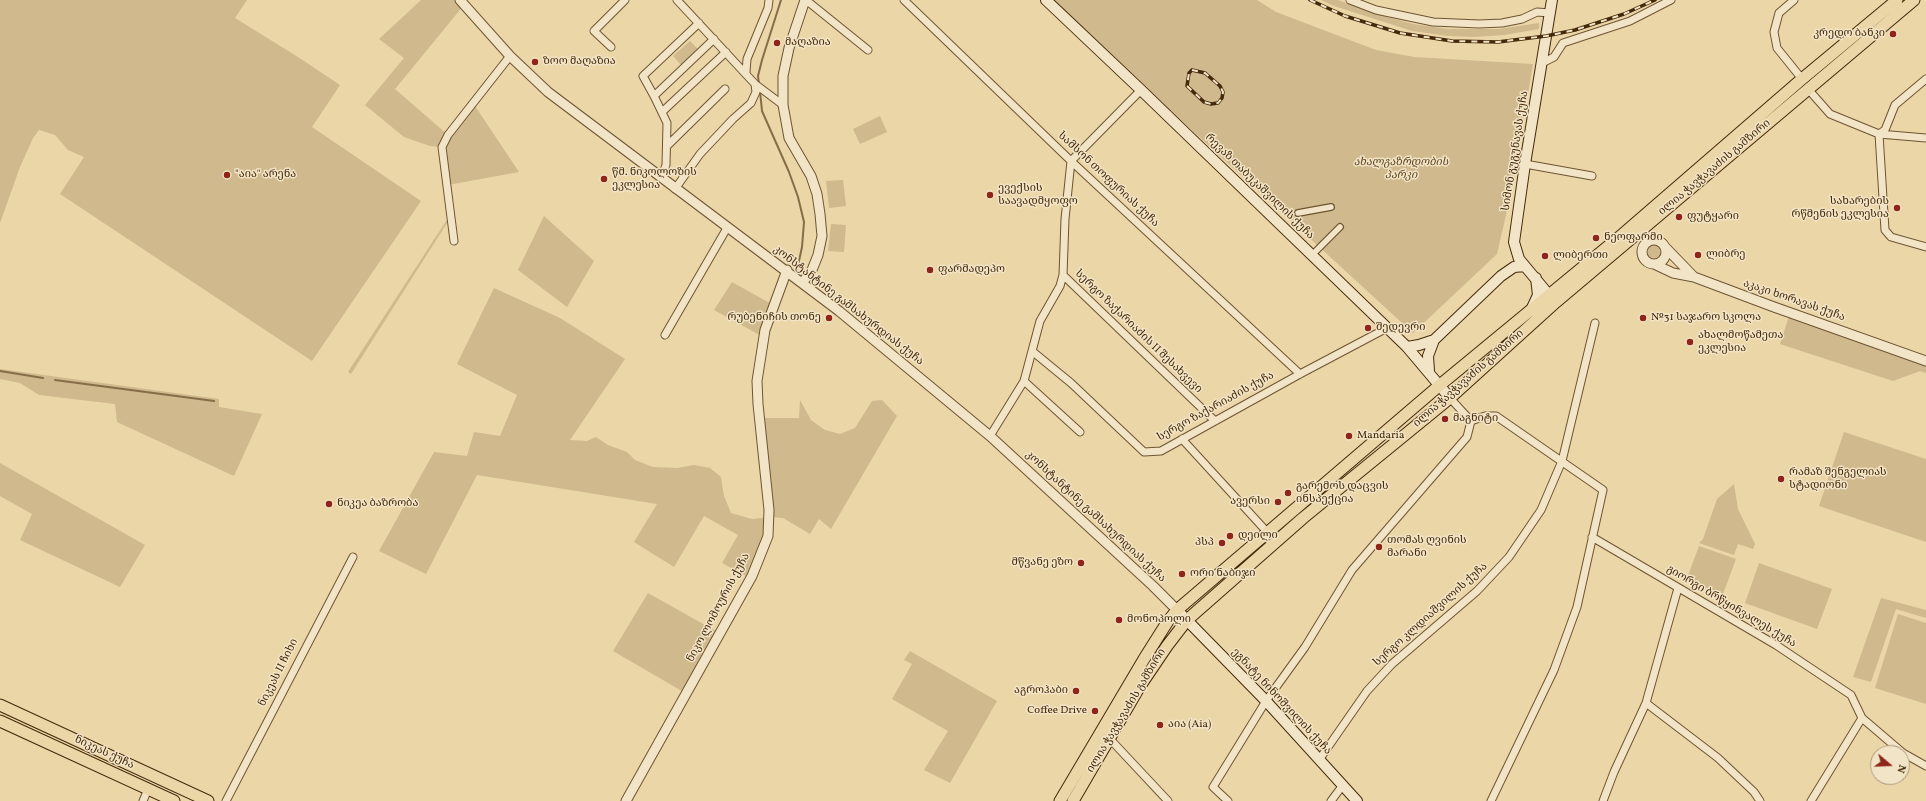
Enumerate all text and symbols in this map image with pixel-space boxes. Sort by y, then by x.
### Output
place label: კრედო ბანკი [1813,27,1885,41]
marker: კრედო ბანკი [1888,29,1898,39]
place label: მაღაზია [785,36,831,50]
marker: მაღაზია [772,38,782,48]
place label: ზოო მაღაზია [543,55,616,69]
marker: ზოო მაღაზია [530,57,540,67]
street label: სიმონ გუგუნავას ქუჩა [1500,90,1532,212]
street label: ილია ჭავჭავაძის გამზირი [1656,117,1774,219]
street label: სამსონ თოფურიას ქუჩა [1055,130,1161,230]
street label: რევაზ თაბუკაშვილის ქუჩა [1202,131,1316,243]
park label: ახალგაზრდობის პარკი [1354,156,1448,182]
place label: წმ. ნიკოლოზის ეკლესია [612,166,697,192]
place label: "აია" არენა [235,168,296,182]
marker: "აია" არენა [222,170,232,180]
marker: წმ. ნიკოლოზის ეკლესია [599,174,609,184]
place label: ევექსის საავადმყოფო [998,182,1078,208]
marker: ევექსის საავადმყოფო [985,190,995,200]
place label: სახარების რწმენის ეკლესია [1791,195,1889,221]
marker: სახარების რწმენის ეკლესია [1892,203,1902,213]
place label: ფუტყარი [1687,210,1739,224]
marker: ფუტყარი [1674,212,1684,222]
place label: ნეოფარმი [1604,231,1663,245]
marker: ნეოფარმი [1591,233,1601,243]
street label: კონსტანტინე გამსახურდიას ქუჩა [770,243,926,369]
place label: ლიბრე [1706,248,1745,262]
place label: ლიბერთი [1553,249,1608,263]
marker: ლიბრე [1693,250,1703,260]
marker: ლიბერთი [1540,251,1550,261]
place label: ფარმადეპო [938,263,1005,277]
marker: ფარმადეპო [925,265,935,275]
street label: სერგო ზაქარიაძის II შესახვევი [1072,268,1204,396]
street label: აკაკი ხორავას ქუჩა [1741,277,1847,325]
place label: რუბენიჩის თონე [728,311,821,325]
place label: №31 საჯარო სკოლა [1651,311,1761,325]
marker: რუბენიჩის თონე [824,313,834,323]
marker: №31 საჯარო სკოლა [1638,313,1648,323]
place label: შედევრი [1376,321,1425,335]
marker: შედევრი [1363,323,1373,333]
street label: ილია ჭავჭავაძის გამზირი [1411,327,1527,431]
place label: ახალმოწამეთა ეკლესია [1698,329,1783,355]
marker: ახალმოწამეთა ეკლესია [1685,337,1695,347]
street label: სერგო ზაქარიაძის ქუჩა [1155,369,1277,445]
place label: მაგნიტი [1453,412,1498,426]
marker: მაგნიტი [1440,414,1450,424]
place label: Mandaria [1357,429,1404,443]
marker: Mandaria [1344,431,1354,441]
street label: კონსტანტინე გამსახურდიას ქუჩა [1022,448,1168,586]
place label: რამაზ შენგელიას სტადიონი [1789,466,1887,492]
marker: რამაზ შენგელიას სტადიონი [1776,474,1786,484]
place label: გარემოს დაცვის ინსპექცია [1296,480,1389,506]
marker: გარემოს დაცვის ინსპექცია [1283,488,1293,498]
place label: ავერსი [1230,495,1270,509]
place label: ნიკეა ბაზრობა [337,497,418,511]
marker: ავერსი [1273,497,1283,507]
marker: ნიკეა ბაზრობა [324,499,334,509]
place label: დეილი [1238,529,1278,543]
marker: დეილი [1225,531,1235,541]
place label: თომას ღვინის მარანი [1387,534,1466,560]
place label: პსპ [1195,536,1214,550]
marker: პსპ [1217,538,1227,548]
marker: თომას ღვინის მარანი [1374,542,1384,552]
street label: ნიკო ლომოურის ქუჩა [685,551,753,665]
place label: მწვანე ეზო [1012,556,1073,570]
marker: მწვანე ეზო [1076,558,1086,568]
street label: სერგო კლდიაშვილის ქუჩა [1371,560,1491,670]
street label: გიორგი ბრწყინვალეს ქუჩა [1664,563,1798,651]
place label: ორი ნაბიჯი [1190,567,1256,581]
marker: ორი ნაბიჯი [1177,569,1187,579]
place label: მონოპოლი [1127,613,1191,627]
marker: მონოპოლი [1114,615,1124,625]
street label: ნიკეას II ჩიხი [256,637,302,709]
street label: ეგნატე ნინოშვილის ქუჩა [1228,646,1334,758]
street label: ილია ჭავჭავაძის გამზირი [1085,647,1169,775]
place label: აგროჰაბი [1014,684,1068,698]
marker: აგროჰაბი [1071,686,1081,696]
place label: Coffee Drive [1027,704,1087,718]
marker: Coffee Drive [1090,706,1100,716]
place label: აია (Aia) [1168,718,1211,732]
marker: აია (Aia) [1155,720,1165,730]
street label: ნიკეას ქუჩა [72,733,136,773]
north arrow [1870,745,1910,785]
text: N [1892,763,1909,775]

